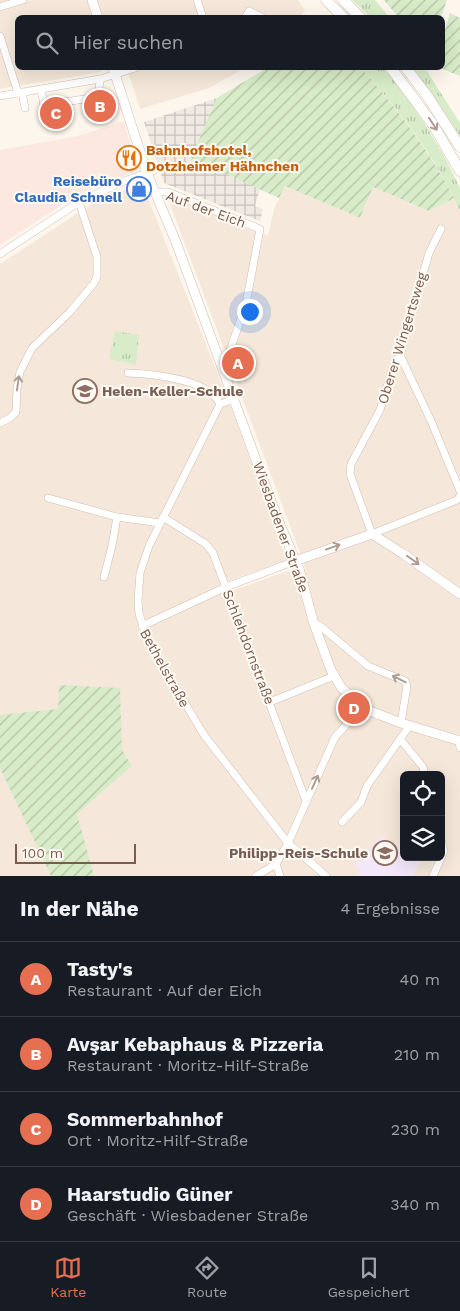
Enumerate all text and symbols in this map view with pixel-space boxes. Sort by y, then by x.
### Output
search box [15,15,445,70]
icon: search [33,29,61,57]
text: Hier suchen [73,31,184,54]
pin: B [84,87,116,125]
pin: C [40,94,72,132]
one-way arrow [428,117,438,131]
place label: Bahnhofshotel, Dotzheimer Hähnchen [146,142,299,174]
restaurant icon: Bahnhofshotel, Dotzheimer Hähnchen [116,145,142,171]
place label: Reisebüro Claudia Schnell [15,173,122,205]
shop icon: Reisebüro Claudia Schnell [126,176,152,202]
street label: Auf der Eich [164,187,248,231]
street label: Oberer Wingertsweg [374,270,430,406]
your location [237,299,263,325]
pin: A [222,344,254,382]
one-way arrow [13,376,23,392]
school or university icon: Helen-Keller-Schule [72,378,98,404]
place label: Helen-Keller-Schule [102,383,243,399]
street label: Wiesbadener Straße [250,459,312,595]
one-way arrow [325,542,341,551]
one-way arrow [405,555,419,565]
street label: Schlehdornstraße [220,587,278,707]
street label: Bethelstraße [137,626,193,710]
one-way arrow [392,674,407,684]
pin: D [338,689,370,727]
map controls [400,771,445,861]
button: locate [400,771,445,816]
one-way arrow [310,775,320,790]
button: layers [400,816,445,861]
school or university icon: Philipp-Reis-Schule [372,840,398,866]
scale bar [15,841,136,864]
text: 100 m [22,845,63,861]
place label: Philipp-Reis-Schule [229,845,368,861]
text: In der Nähe [20,896,139,921]
text: 4 Ergebnisse [340,899,440,918]
text: Tasty's [67,958,133,981]
text: A [31,970,41,989]
text: 40 m [400,970,440,989]
text: Restaurant · Auf der Eich [67,981,262,1000]
text: Avşar Kebaphaus & Pizzeria [67,1033,323,1056]
text: B [31,1045,41,1064]
text: 210 m [394,1045,440,1064]
text: Restaurant · Moritz-Hilf-Straße [67,1056,309,1075]
text: Sommerbahnhof [67,1108,223,1131]
text: C [31,1120,41,1139]
text: 230 m [391,1120,440,1139]
text: Ort · Moritz-Hilf-Straße [67,1131,248,1150]
text: Haarstudio Güner [67,1183,232,1206]
text: D [30,1195,42,1214]
text: 340 m [390,1195,440,1214]
text: Geschäft · Wiesbadener Straße [67,1206,308,1225]
tab: Karte [50,1254,86,1300]
tab: Route [187,1254,227,1300]
tab: Gespeichert [328,1254,410,1300]

